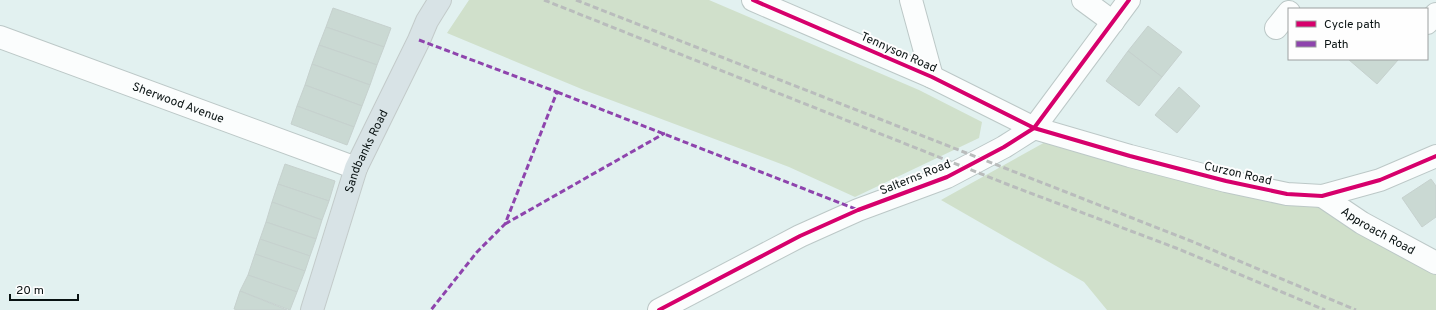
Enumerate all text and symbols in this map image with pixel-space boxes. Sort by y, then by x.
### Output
legend [1288,8,1428,60]
text: Cycle path [1324,17,1381,33]
street label: Tennyson Road [858,29,939,77]
text: Path [1324,37,1349,53]
street label: Sherwood Avenue [130,79,226,128]
street label: Sandbanks Road [342,107,392,195]
street label: Salterns Road [877,156,953,199]
street label: Curzon Road [1202,158,1273,190]
street label: Approach Road [1337,204,1417,259]
scale bar [10,276,78,302]
text: 20 m [16,283,44,299]

